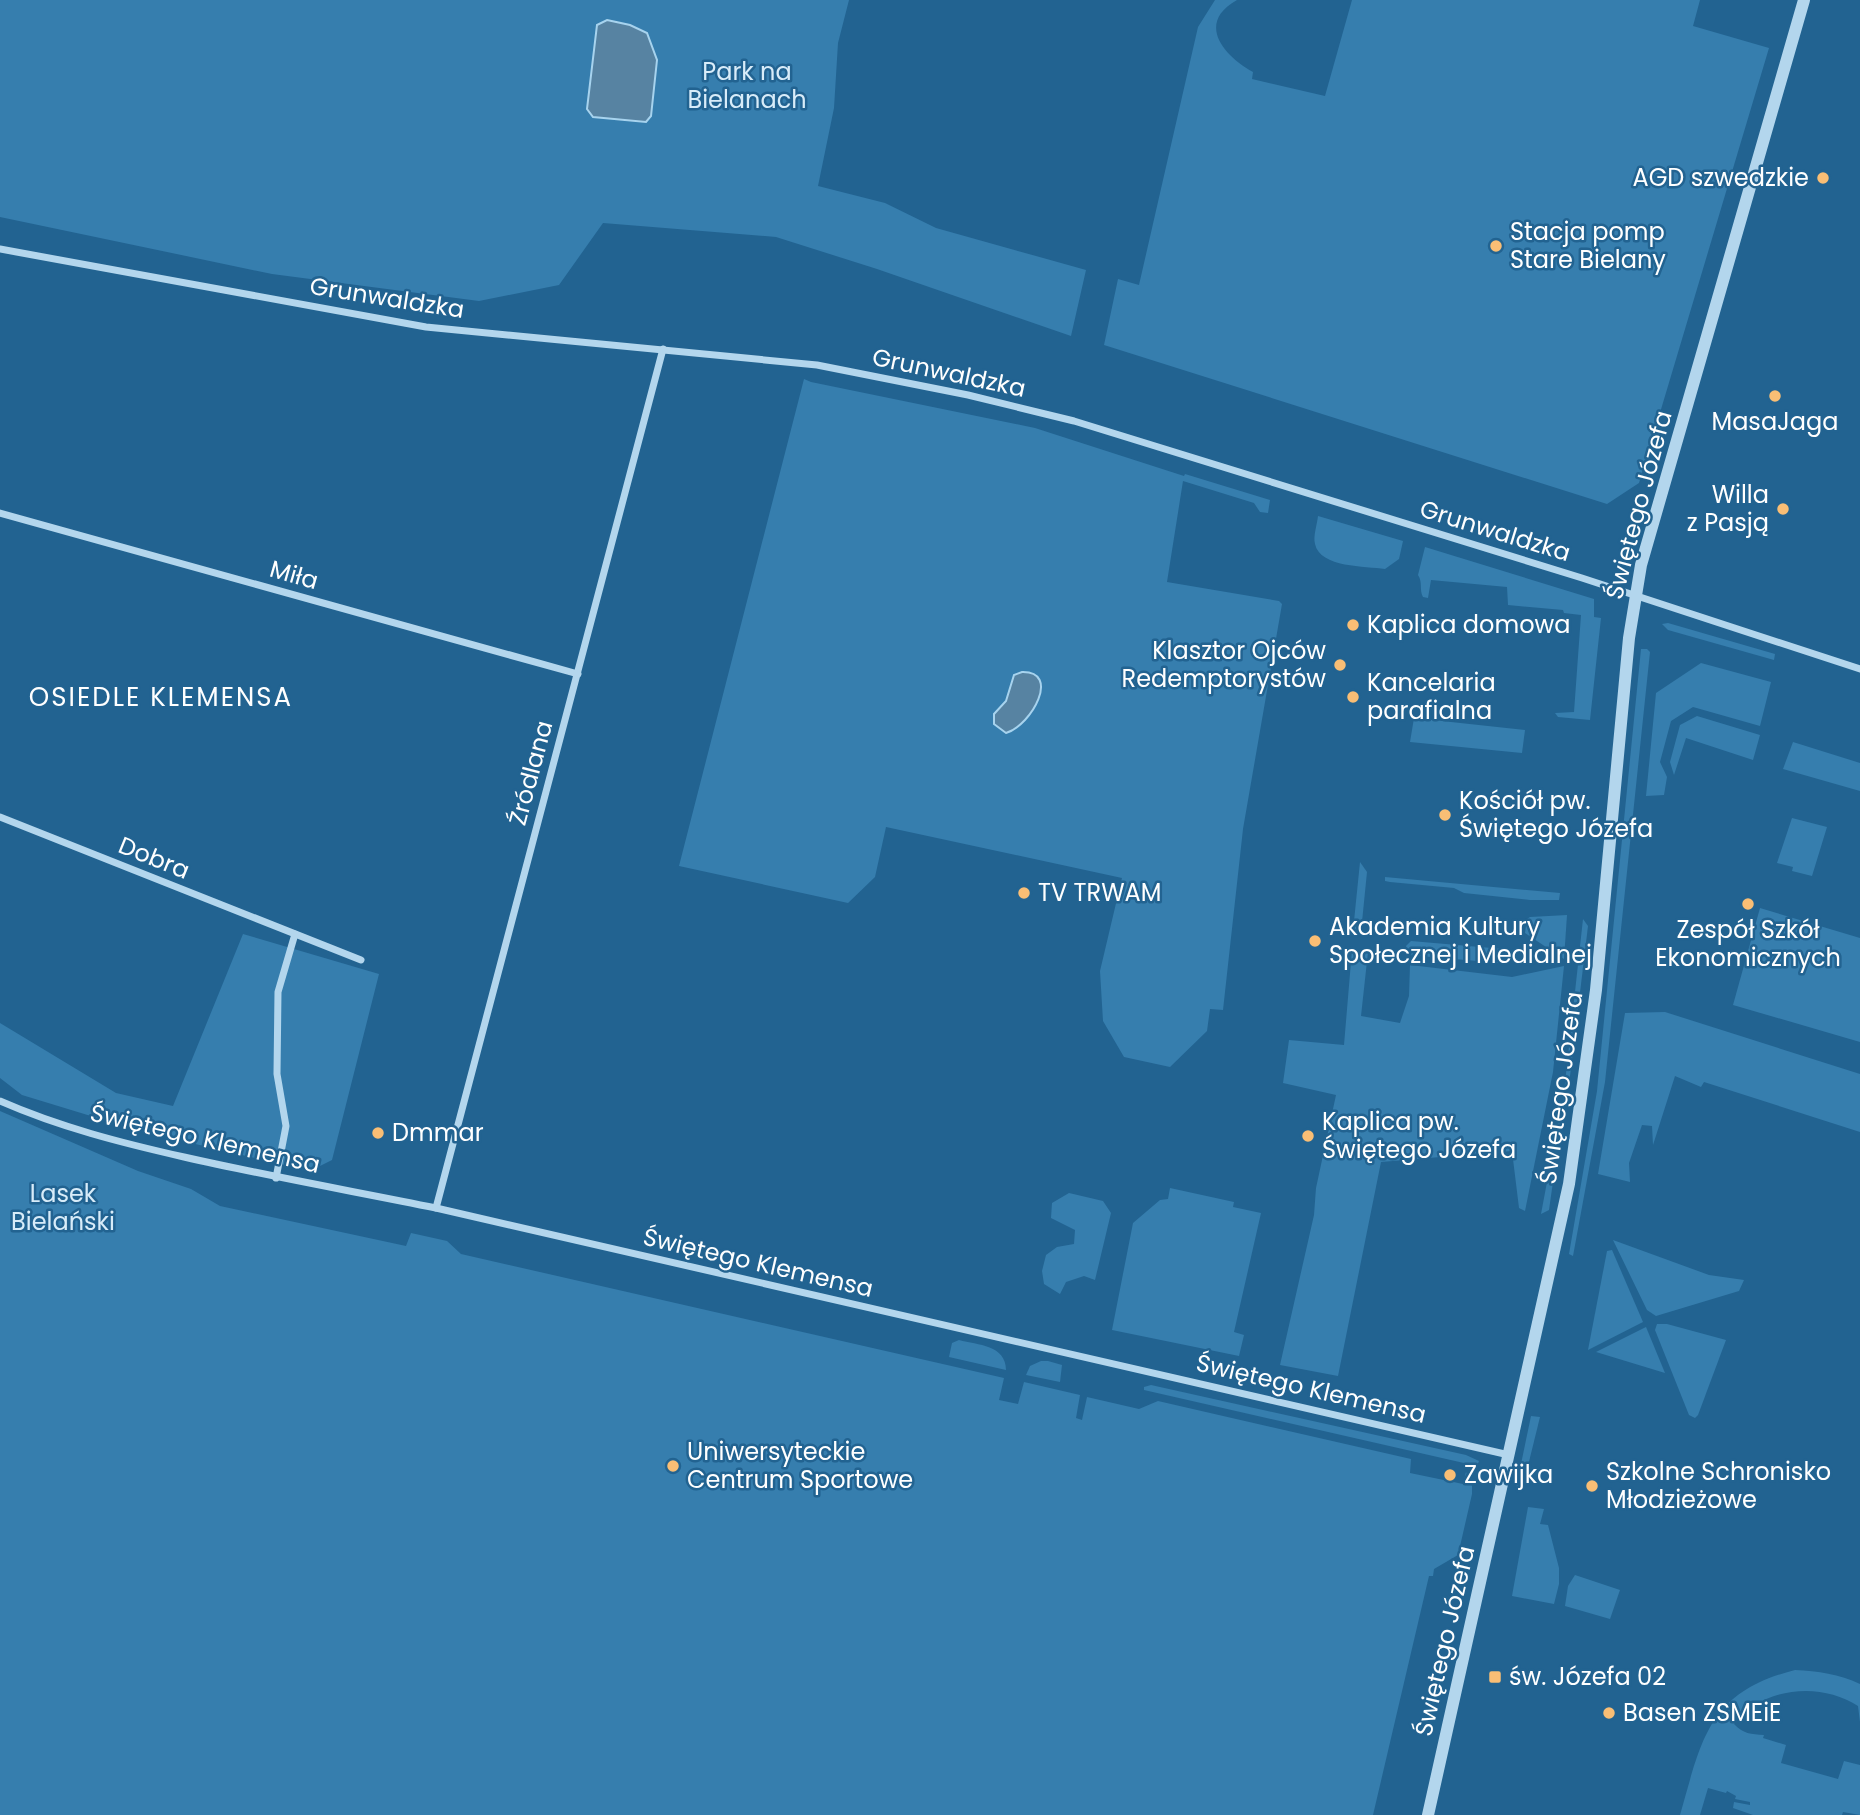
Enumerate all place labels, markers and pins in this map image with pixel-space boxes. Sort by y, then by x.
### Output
place label: AGD szwedzkie [1632,161,1809,194]
marker: AGD szwedzkie [1815,170,1831,186]
place label: Stacja pomp Stare Bielany [1510,215,1666,276]
marker: Stacja pomp Stare Bielany [1488,238,1504,254]
marker: MasaJaga [1767,388,1783,404]
place label: MasaJaga [1711,405,1839,438]
place label: Willa z Pasją [1687,478,1769,539]
marker: Willa z Pasją [1775,501,1791,517]
place label: Kaplica domowa [1367,608,1570,641]
marker: Kaplica domowa [1345,617,1361,633]
place label: Klasztor Ojców Redemptorystów [1122,634,1326,695]
marker: Klasztor Ojców Redemptorystów [1332,657,1348,673]
place label: Kancelaria parafialna [1367,666,1496,727]
marker: Kancelaria parafialna [1345,689,1361,705]
place label: Kościół pw. Świętego Józefa [1459,784,1653,845]
marker: Kościół pw. Świętego Józefa [1437,807,1453,823]
place label: TV TRWAM [1038,876,1161,909]
marker: TV TRWAM [1016,885,1032,901]
marker: Zespół Szkół Ekonomicznych [1740,896,1756,912]
place label: Akademia Kultury Społecznej i Medialnej [1329,910,1592,971]
place label: Zespół Szkół Ekonomicznych [1655,913,1841,974]
marker: Akademia Kultury Społecznej i Medialnej [1307,933,1323,949]
place label: Kaplica pw. Świętego Józefa [1322,1105,1516,1166]
place label: Dmmar [392,1116,484,1149]
marker: Dmmar [370,1125,386,1141]
marker: Kaplica pw. Świętego Józefa [1300,1128,1316,1144]
place label: Uniwersyteckie Centrum Sportowe [687,1435,913,1496]
place label: Szkolne Schronisko Młodzieżowe [1606,1455,1831,1516]
marker: Uniwersyteckie Centrum Sportowe [665,1458,681,1474]
place label: Zawijka [1464,1458,1553,1491]
marker: Zawijka [1442,1467,1458,1483]
marker: Szkolne Schronisko Młodzieżowe [1584,1478,1600,1494]
place label: św. Józefa 02 [1509,1660,1666,1693]
marker: św. Józefa 02 [1487,1669,1503,1685]
place label: Basen ZSMEiE [1623,1696,1781,1729]
marker: Basen ZSMEiE [1601,1705,1617,1721]

